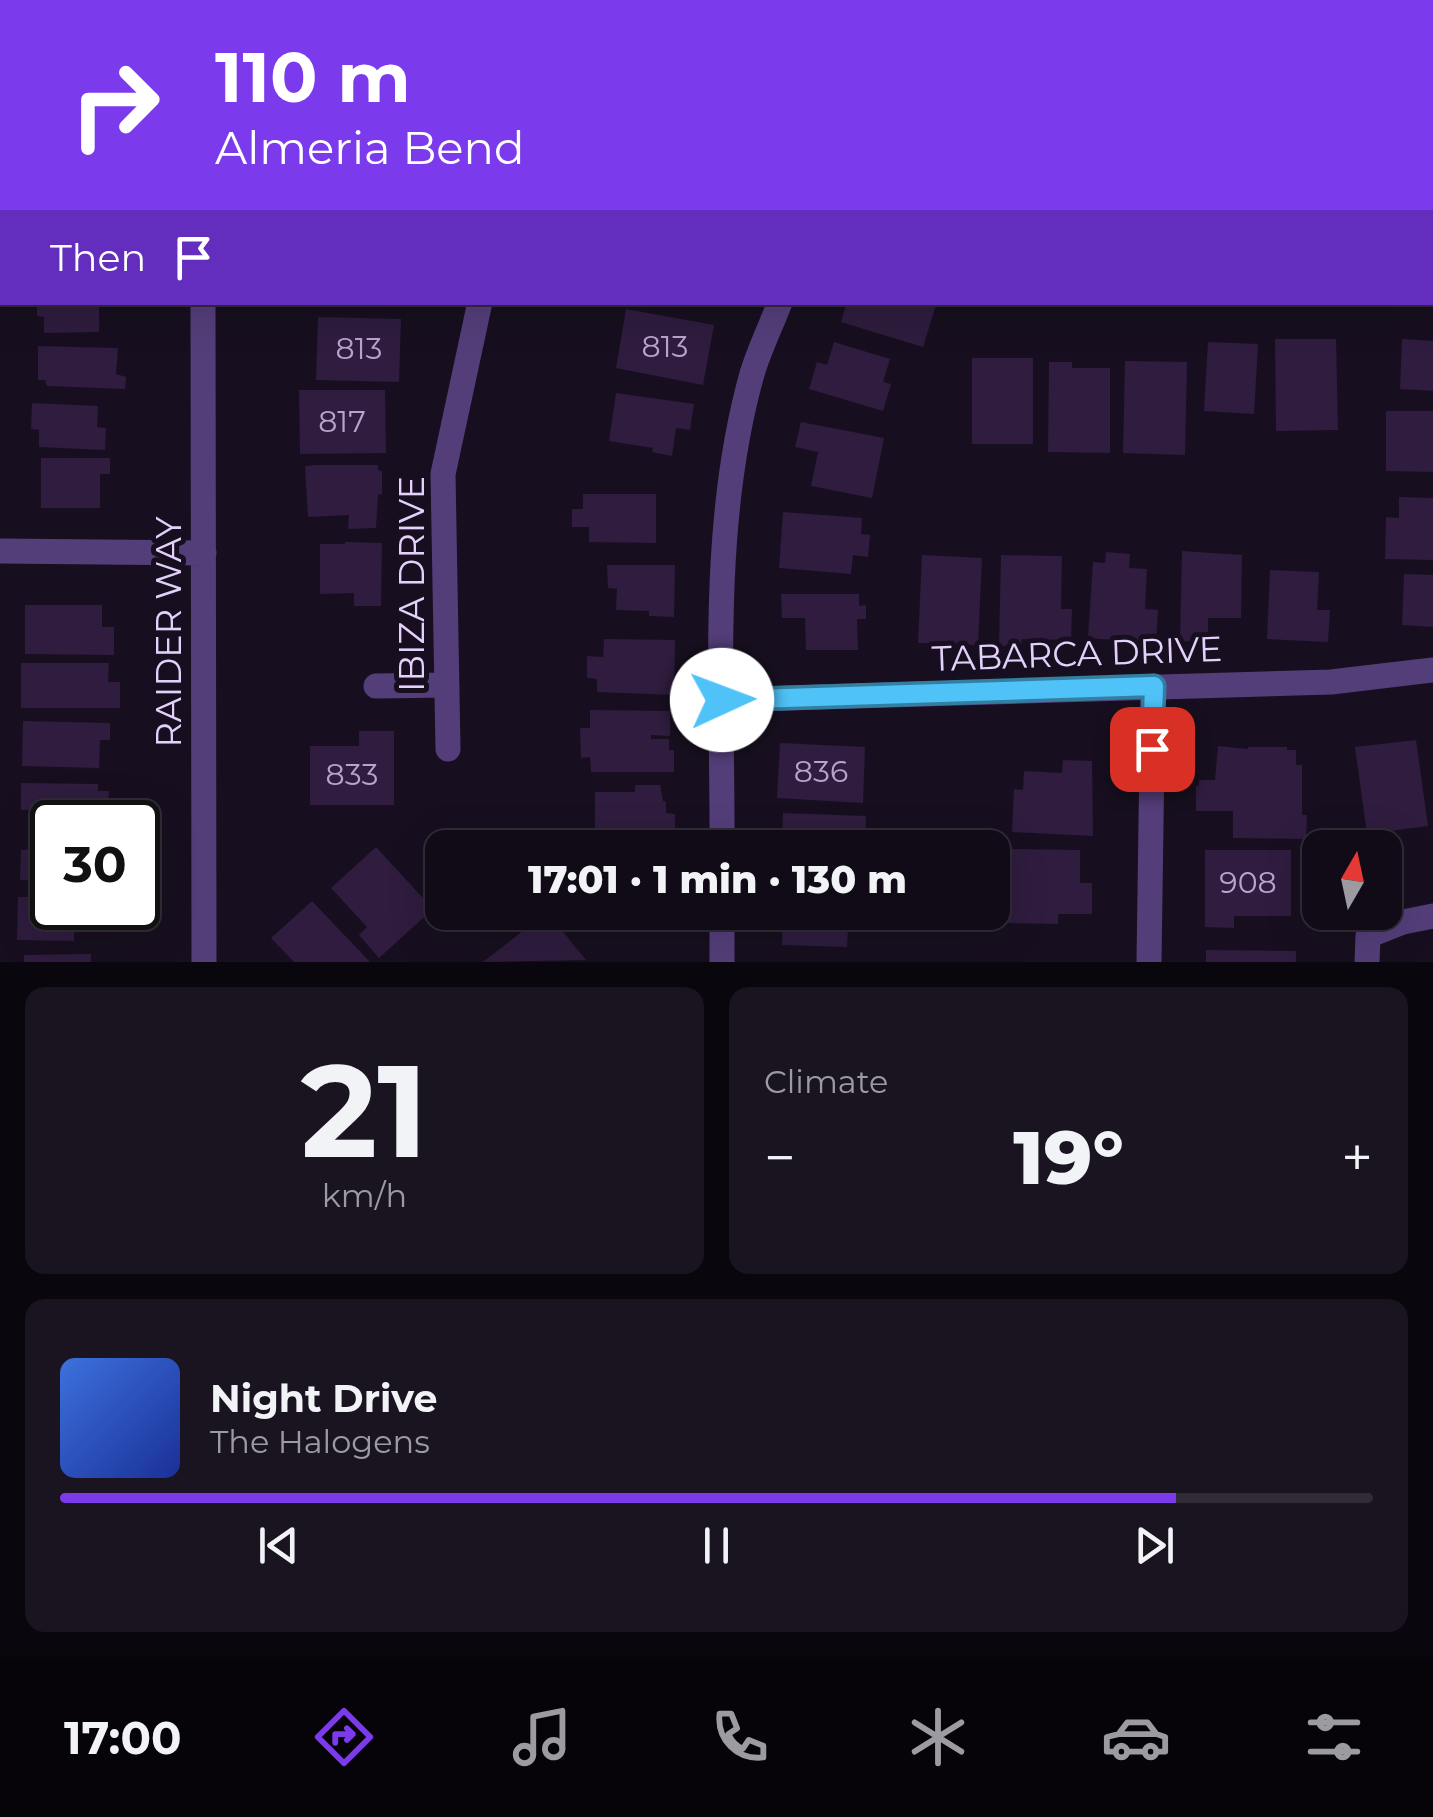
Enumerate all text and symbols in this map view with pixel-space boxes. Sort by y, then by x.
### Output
text: 110 m [215,34,411,120]
icon: right [50,40,180,170]
text: Almeria Bend [215,120,524,175]
icon: arrive [166,230,221,285]
text: Then [50,234,146,281]
house number: 813 [642,328,688,365]
house number: 813 [336,330,382,367]
house number: 817 [318,403,366,440]
street label: IBIZA DRIVE [390,476,433,692]
street label: RAIDER WAY [147,516,190,748]
street label: TABARCA DRIVE [931,627,1223,680]
position arrow [670,648,774,752]
pin [1110,707,1195,792]
icon: arrive [1125,722,1180,777]
house number: 836 [794,753,848,790]
house number: 833 [326,756,378,793]
speed limit sign: 30 [30,800,160,930]
north arrow [1302,830,1402,930]
map controls [1302,830,1402,930]
text: 17:01 · 1 min · 130 m [528,856,907,903]
house number: 908 [1219,864,1277,901]
text: 21 [301,1031,428,1190]
text: Climate [764,1062,888,1101]
text: 19° [1013,1111,1124,1203]
text: − [764,1124,796,1191]
text: + [1341,1124,1373,1191]
text: km/h [322,1176,407,1215]
text: Night Drive [210,1375,437,1422]
text: The Halogens [210,1422,430,1461]
icon: previous [251,1518,306,1573]
icon: pause [689,1518,744,1573]
icon: next [1127,1518,1182,1573]
icon: directions [309,1702,379,1772]
icon: music [507,1702,577,1772]
icon: phone [705,1702,775,1772]
icon: climate [903,1702,973,1772]
icon: car [1101,1702,1171,1772]
icon: filters [1299,1702,1369,1772]
text: 17:00 [64,1710,182,1765]

